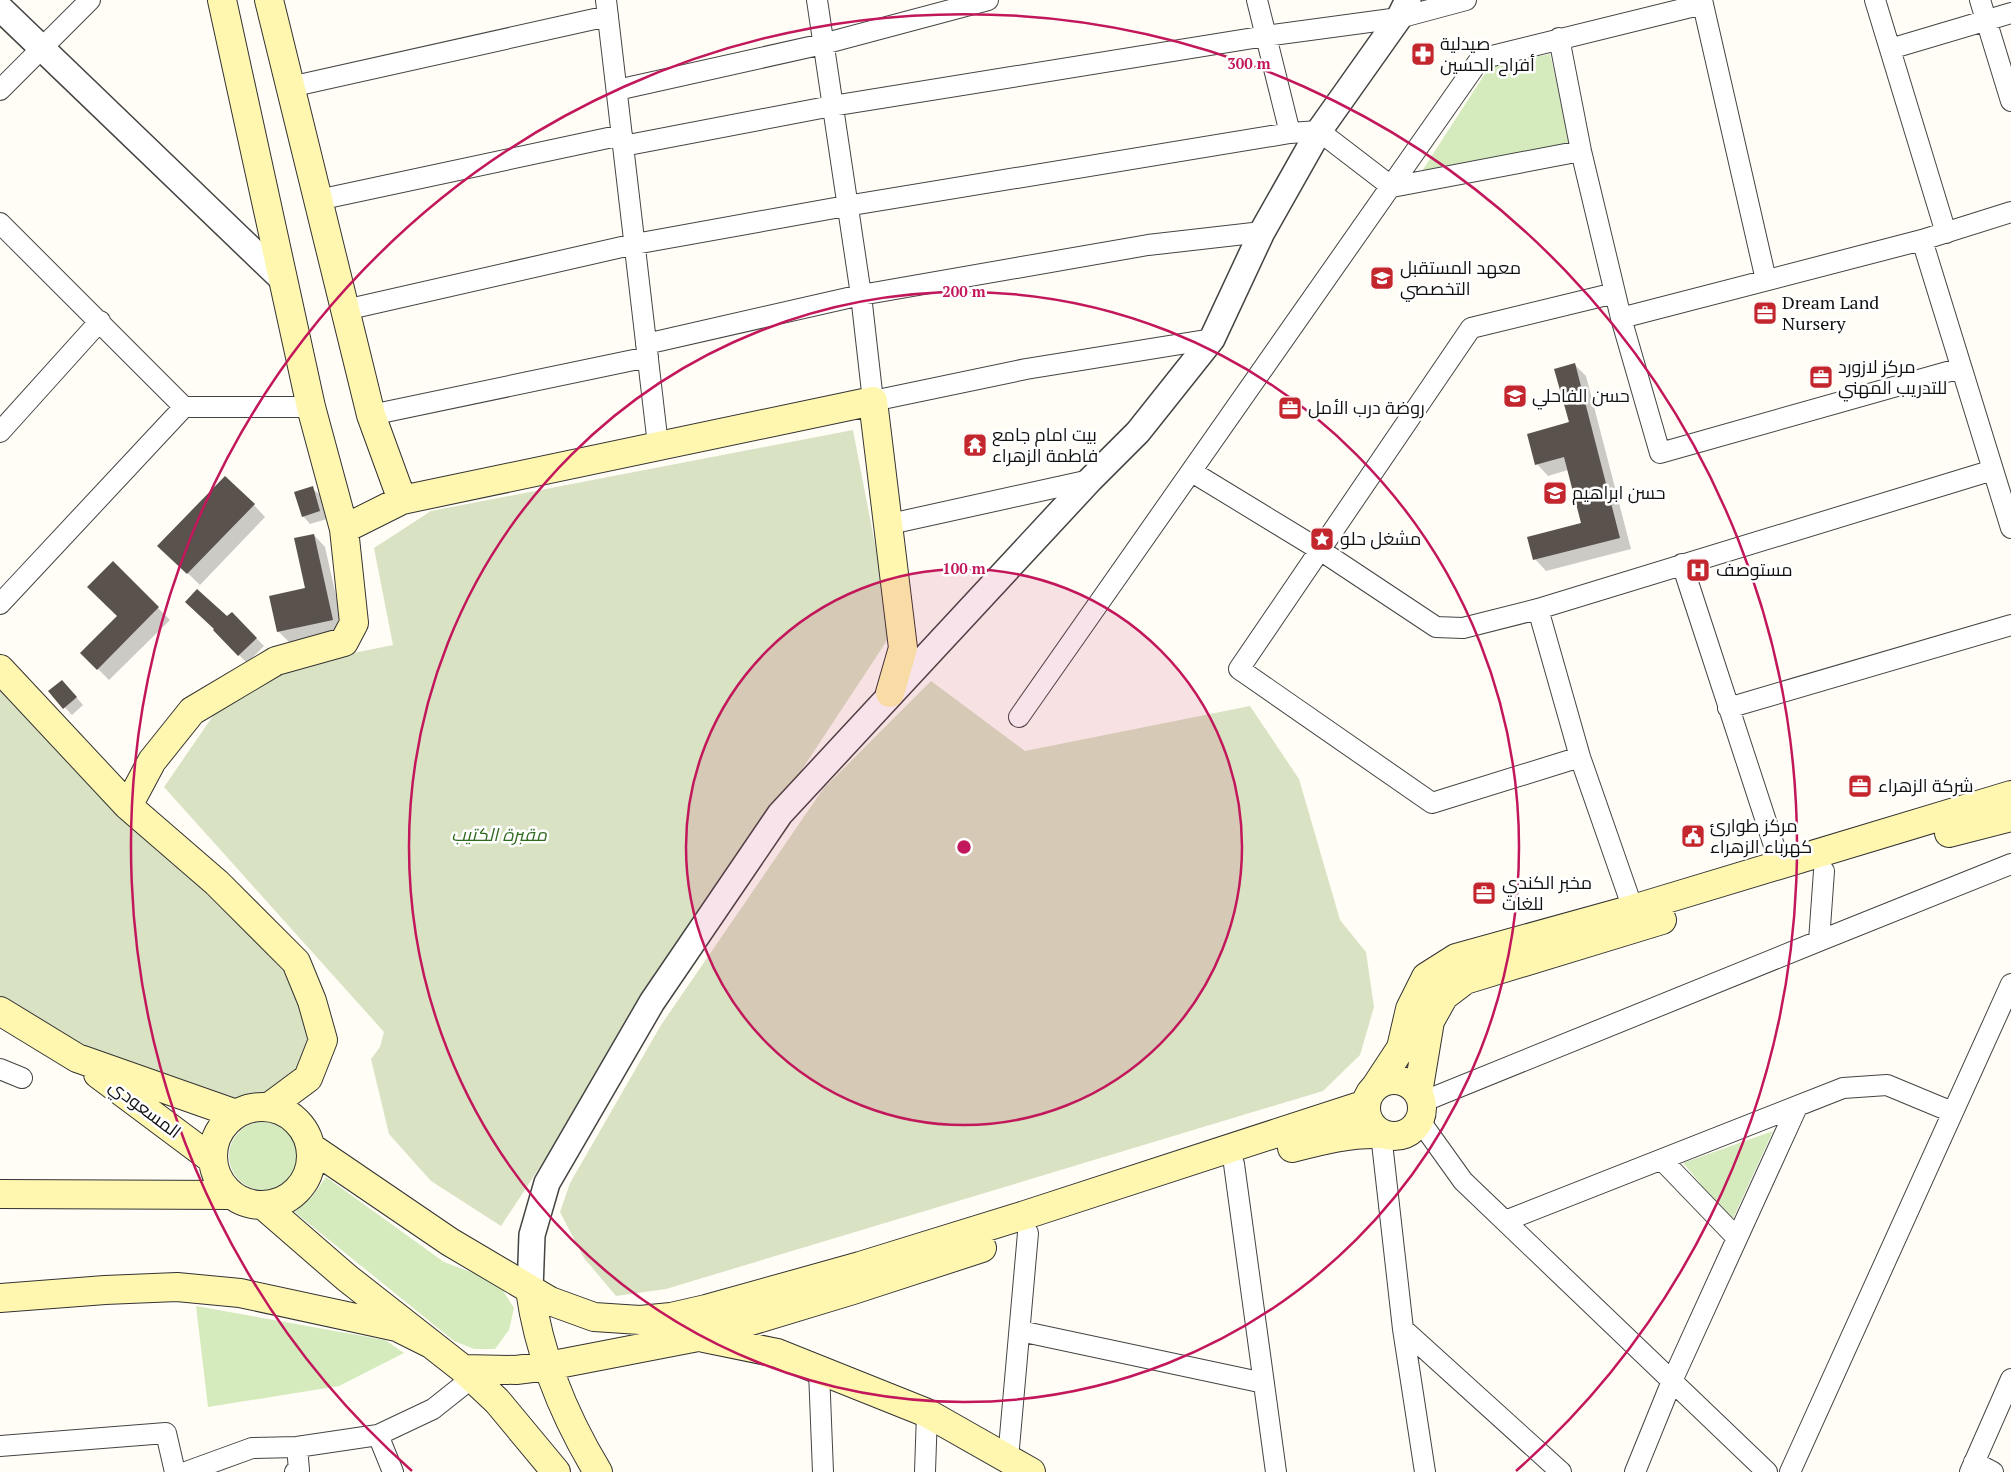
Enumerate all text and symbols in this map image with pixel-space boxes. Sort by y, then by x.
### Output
place label: صيدلية أفراح الحسين [1440,31,1535,77]
pharmacy icon: صيدلية أفراح الحسين [1410,41,1436,67]
text: 300 m [1227,53,1271,73]
place label: معهد المستقبل التخصصي [1400,255,1521,302]
school or university icon: معهد المستقبل التخصصي [1369,265,1395,291]
text: 200 m [942,281,986,301]
place label: Dream Land Nursery [1782,290,1879,335]
office icon: Dream Land Nursery [1752,300,1778,326]
place label: مركز لازورد للتدريب المهني [1838,354,1947,402]
office icon: مركز لازورد للتدريب المهني [1808,364,1834,390]
school or university icon: حسن الفاحلي [1502,383,1528,409]
place label: حسن الفاحلي [1532,383,1630,410]
office icon: روضة درب الأمل [1277,395,1303,421]
place label: روضة درب الأمل [1308,395,1425,419]
place label: بيت امام جامع فاطمة الزهراء [992,422,1098,467]
temple icon: بيت امام جامع فاطمة الزهراء [962,432,988,458]
school or university icon: حسن ابراهيم [1542,480,1568,506]
place label: حسن ابراهيم [1572,480,1665,505]
place icon: مشغل حلو [1309,526,1335,552]
place label: مشغل حلو [1340,526,1421,550]
hospital icon: مستوصف [1685,557,1711,583]
place label: مستوصف [1716,557,1792,581]
text: 100 m [942,558,986,578]
office icon: شركة الزهراء [1847,773,1873,799]
place label: شركة الزهراء [1878,773,1974,797]
place label: مركز طوارئ كهرباء الزهراء [1710,813,1812,858]
park label: مقبرة الكتيب [451,822,547,846]
public building icon: مركز طوارئ كهرباء الزهراء [1680,823,1706,849]
centre of rings [955,838,973,856]
place label: مخبر الكندي للغات [1502,870,1592,915]
office icon: مخبر الكندي للغات [1471,880,1497,906]
street label: المسعودي [103,1073,186,1145]

